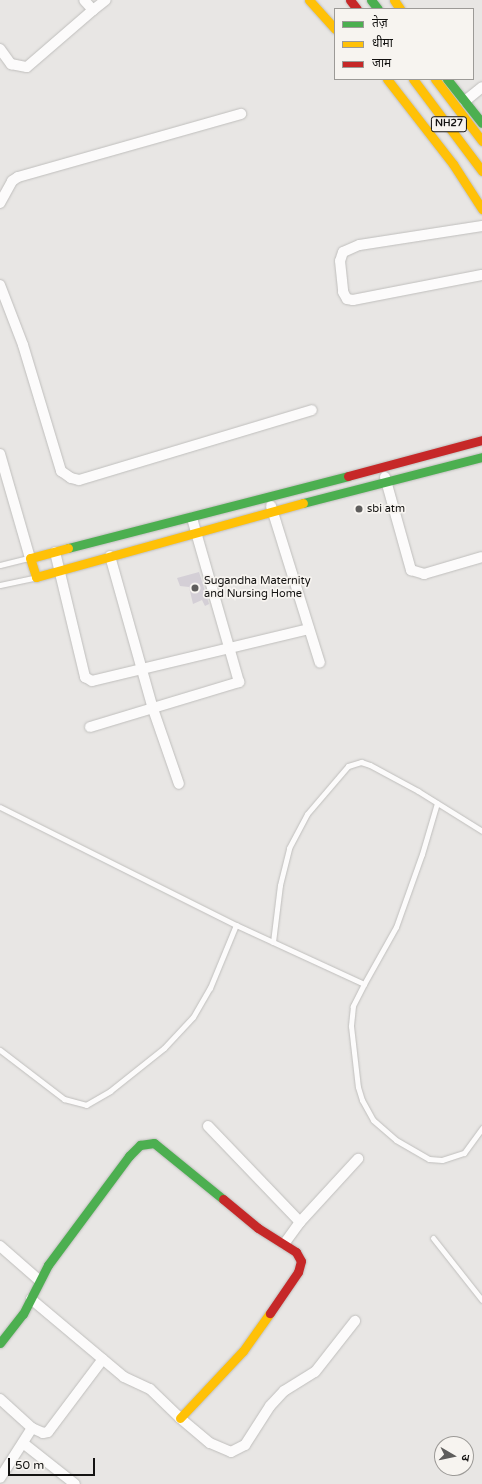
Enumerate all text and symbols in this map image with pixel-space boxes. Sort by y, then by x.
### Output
legend [334,8,474,80]
text: तेज़ [372,16,388,30]
text: धीमा [372,36,393,50]
text: जाम [372,56,391,70]
road number: NH27 [430,116,468,132]
place label: sbi atm [367,502,405,516]
marker: sbi atm [354,504,364,514]
place label: Sugandha Maternity and Nursing Home [204,575,311,601]
marker: Sugandha Maternity and Nursing Home [189,582,201,594]
north arrow [434,1436,474,1476]
scale bar [10,1450,97,1476]
text: उ [458,1454,472,1462]
text: 50 m [15,1458,44,1472]

